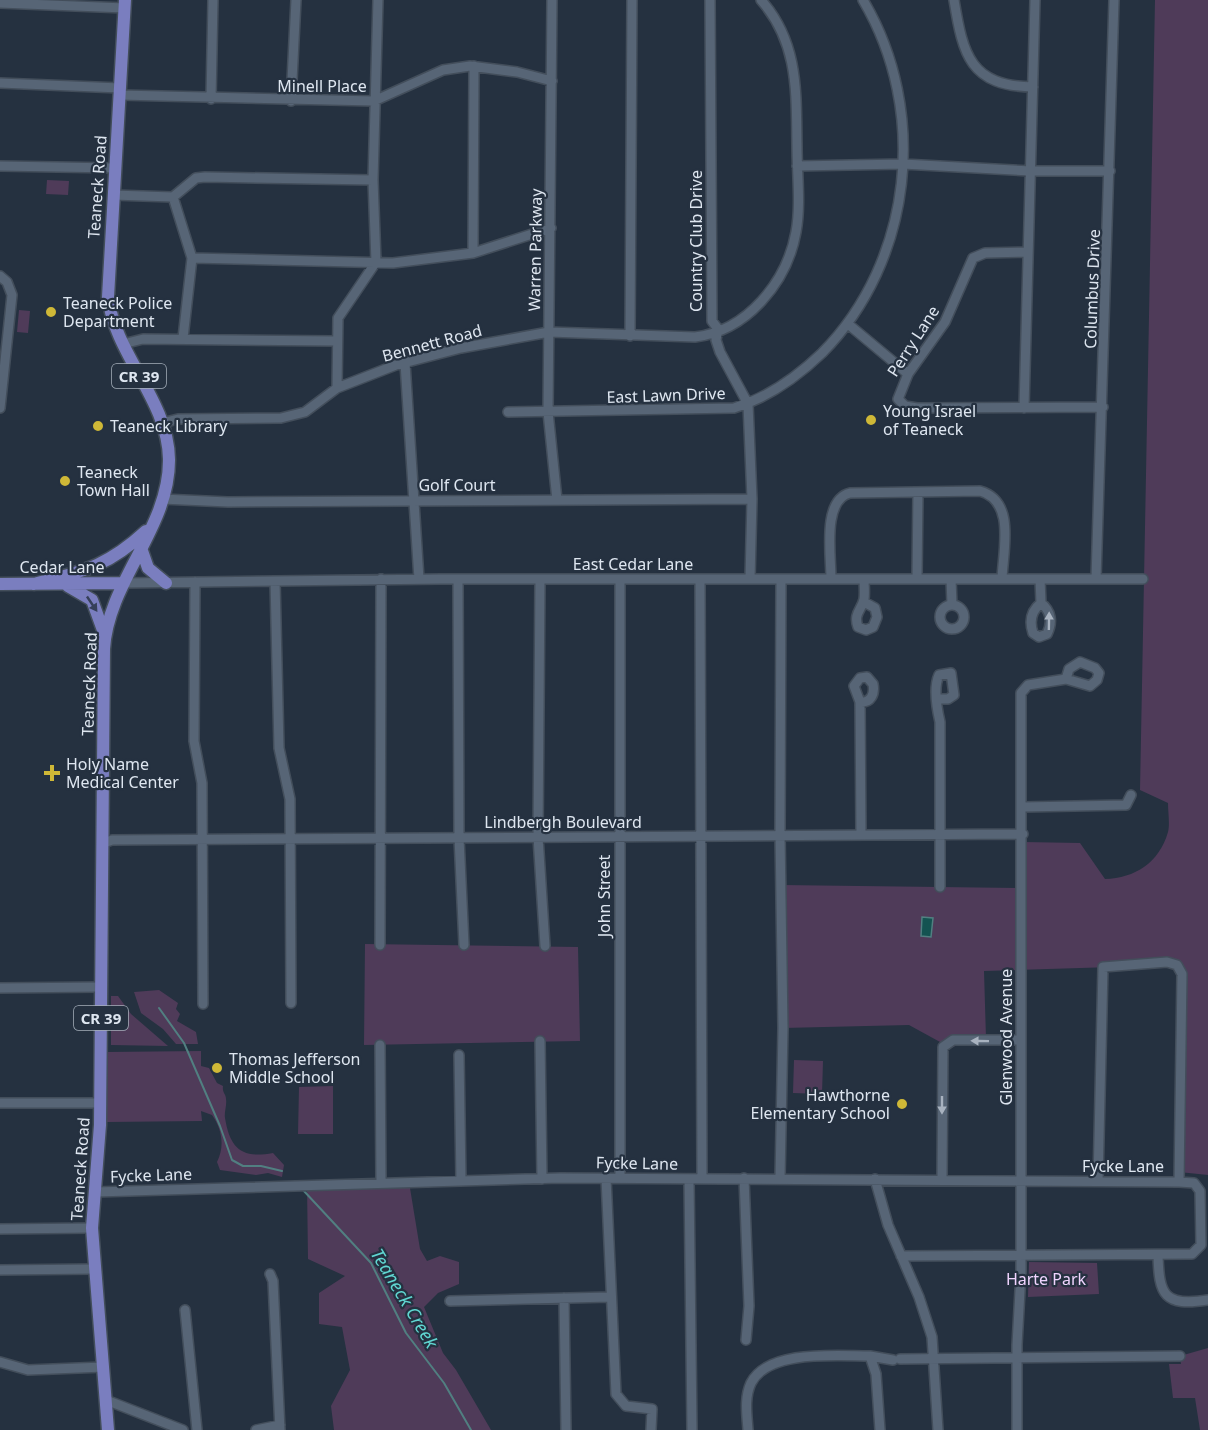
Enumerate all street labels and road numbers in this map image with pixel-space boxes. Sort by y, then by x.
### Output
street label: Minell Place [277,75,367,97]
street label: Teaneck Road [82,135,112,239]
street label: Country Club Drive [685,170,707,312]
street label: Warren Parkway [523,187,547,312]
street label: Columbus Drive [1079,229,1105,349]
street label: Perry Lane [882,301,944,381]
street label: Bennett Road [380,319,484,367]
road number: CR 39 [112,364,166,388]
street label: East Lawn Drive [606,382,726,408]
street label: Golf Court [418,474,496,496]
street label: East Cedar Lane [573,553,693,575]
street label: Cedar Lane [20,556,105,578]
street label: Teaneck Road [76,632,102,736]
street label: Lindbergh Boulevard [484,811,642,833]
street label: John Street [593,854,615,939]
street label: Glenwood Avenue [995,969,1017,1105]
road number: CR 39 [74,1006,128,1030]
street label: Teaneck Road [65,1117,95,1221]
street label: Fycke Lane [596,1151,678,1175]
street label: Fycke Lane [1082,1155,1164,1177]
street label: Fycke Lane [110,1163,192,1187]

